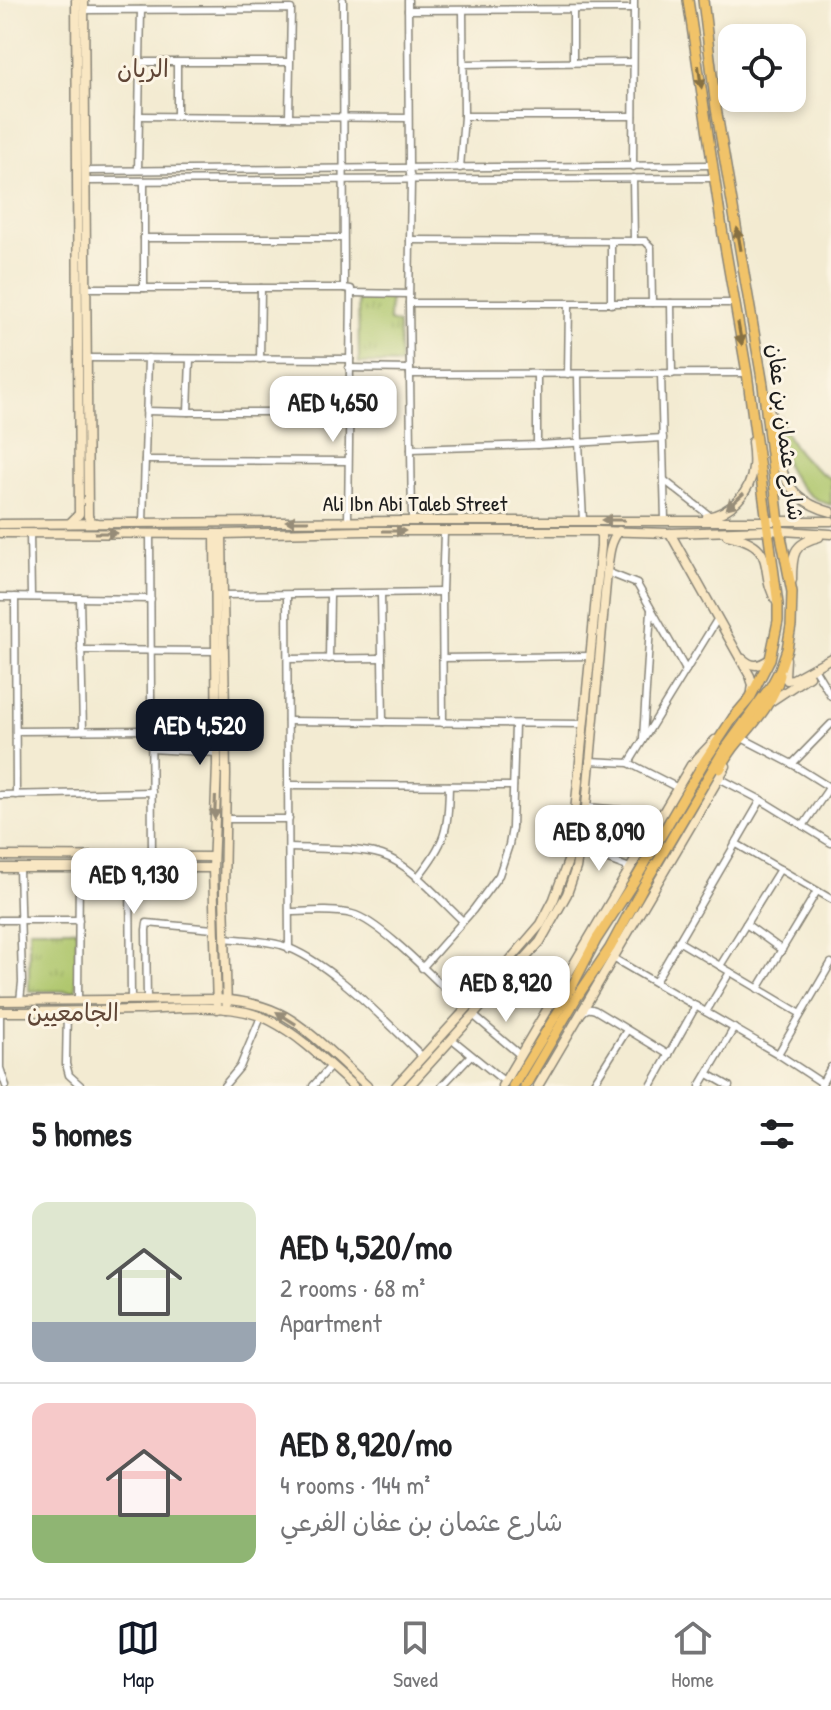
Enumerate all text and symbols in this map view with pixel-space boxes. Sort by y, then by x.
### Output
map controls [718,24,806,112]
button: locate [718,24,806,112]
district label: الريان [117,52,169,84]
one-way arrow [694,65,707,90]
one-way arrow [732,226,744,251]
one-way arrow [734,322,746,347]
street label: شارع عثمان بن عفان [759,342,812,522]
pin: AED 4,650 [241,376,425,444]
text: AED 4,650 [288,384,378,419]
street label: Ali Ibn Abi Taleb Street [323,488,508,518]
one-way arrow [726,491,745,509]
one-way arrow [600,514,625,526]
one-way arrow [284,515,309,528]
one-way arrow [382,525,407,537]
one-way arrow [94,527,119,539]
pin: AED 4,520 [108,699,292,767]
text: AED 4,520 [154,707,246,742]
one-way arrow [208,796,221,821]
pin: AED 8,090 [507,805,691,873]
text: AED 8,090 [553,813,645,848]
pin: AED 9,130 [42,848,226,916]
text: AED 9,130 [89,856,179,891]
pin: AED 8,920 [414,956,598,1024]
text: AED 8,920 [460,964,552,999]
district label: الجامعيين [27,996,119,1028]
one-way arrow [275,1012,297,1026]
text: 5 homes [32,1111,132,1157]
icon: filters [755,1112,799,1156]
text: AED 4,520/mo [280,1224,452,1270]
icon: home [96,1234,192,1330]
text: 2 rooms · 68 m² [280,1270,425,1305]
text: Apartment [280,1305,382,1340]
text: AED 8,920/mo [280,1421,452,1467]
icon: home [96,1435,192,1531]
text: 4 rooms · 144 m² [280,1467,430,1502]
text: شارع عثمان بن عفان الفرعي [280,1504,563,1539]
tab: Map [116,1616,160,1694]
tab: Saved [393,1616,438,1694]
tab: Home [671,1616,715,1694]

